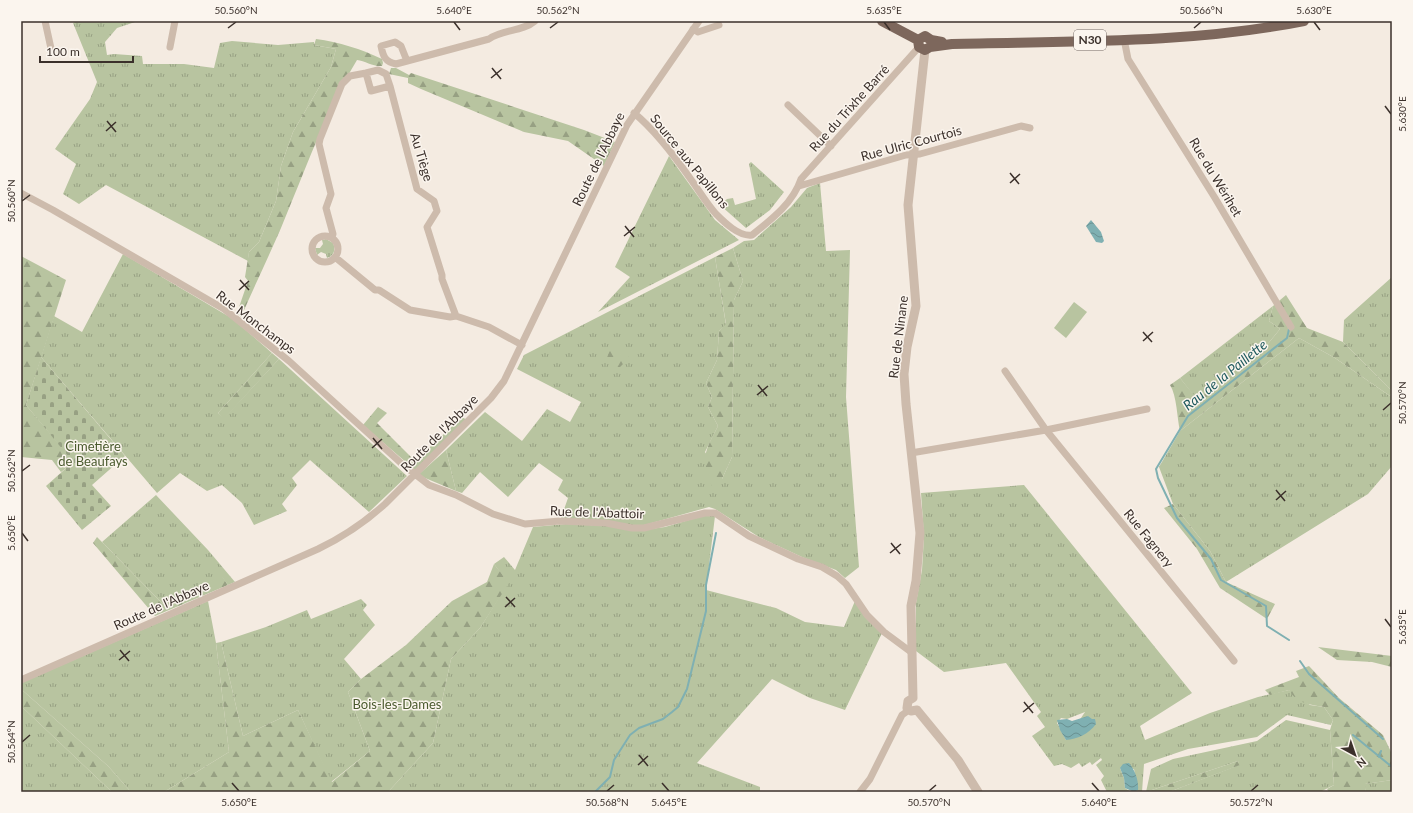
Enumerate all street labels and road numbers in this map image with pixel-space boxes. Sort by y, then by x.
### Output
road number: N30 [1074,30,1106,50]
street label: Rue du Trixhe Barré [806,61,892,155]
street label: Route de l'Abbaye [568,109,628,209]
street label: Source aux Papillons [647,111,733,212]
street label: Rue Ulric Courtois [859,122,964,164]
street label: Au Tiège [407,131,437,183]
street label: Rue du Wérihet [1186,135,1246,220]
street label: Rue Monchamps [213,287,299,357]
street label: Rue de Ninane [885,294,911,379]
street label: Route de l'Abbaye [397,391,481,475]
street label: Rue de l'Abattoir [550,502,645,522]
street label: Rue Fagnery [1121,506,1178,571]
street label: Route de l'Abbaye [111,577,211,633]

